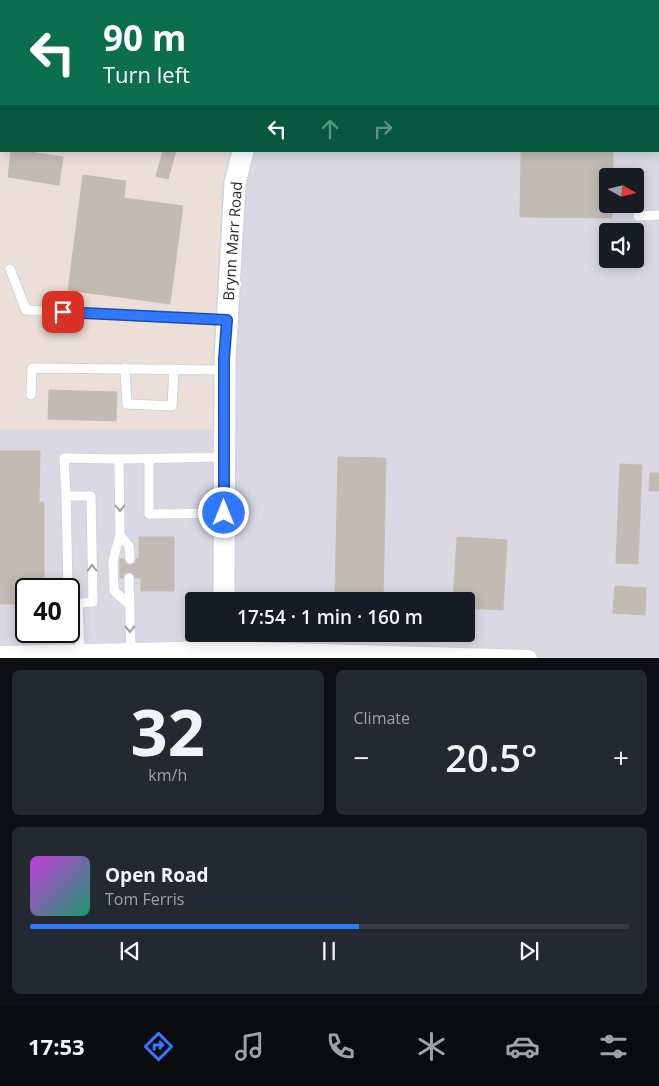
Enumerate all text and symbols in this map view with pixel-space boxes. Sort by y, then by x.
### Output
text: 90 m [103,14,186,61]
icon: left [20,20,85,85]
text: Turn left [103,59,190,89]
icon: left [263,115,291,143]
icon: ahead [316,115,344,143]
icon: right [369,115,397,143]
north arrow [599,168,644,212]
map controls [599,168,644,268]
street label: Brynn Marr Road [218,181,246,301]
button: sound [599,223,644,268]
pin [42,291,84,333]
icon: arrive [49,298,77,326]
position arrow [197,486,249,538]
one-way arrow [115,504,125,512]
one-way arrow [87,564,97,572]
speed limit sign: 40 [15,578,80,643]
text: 17:54 · 1 min · 160 m [237,604,423,630]
one-way arrow [125,625,136,633]
text: 32 [131,687,205,775]
text: Climate [354,707,410,729]
text: 20.5° [445,731,537,783]
text: − [354,738,370,776]
text: + [613,738,629,776]
text: km/h [148,764,187,786]
text: Open Road [105,862,209,888]
text: Tom Ferris [105,888,184,910]
icon: previous [116,937,144,965]
icon: pause [315,937,343,965]
icon: next [515,937,543,965]
icon: directions [141,1029,176,1064]
icon: music [232,1029,267,1064]
icon: phone [323,1029,358,1064]
icon: climate [414,1029,449,1064]
icon: car [505,1029,540,1064]
icon: filters [596,1029,631,1064]
text: 17:53 [28,1031,85,1061]

